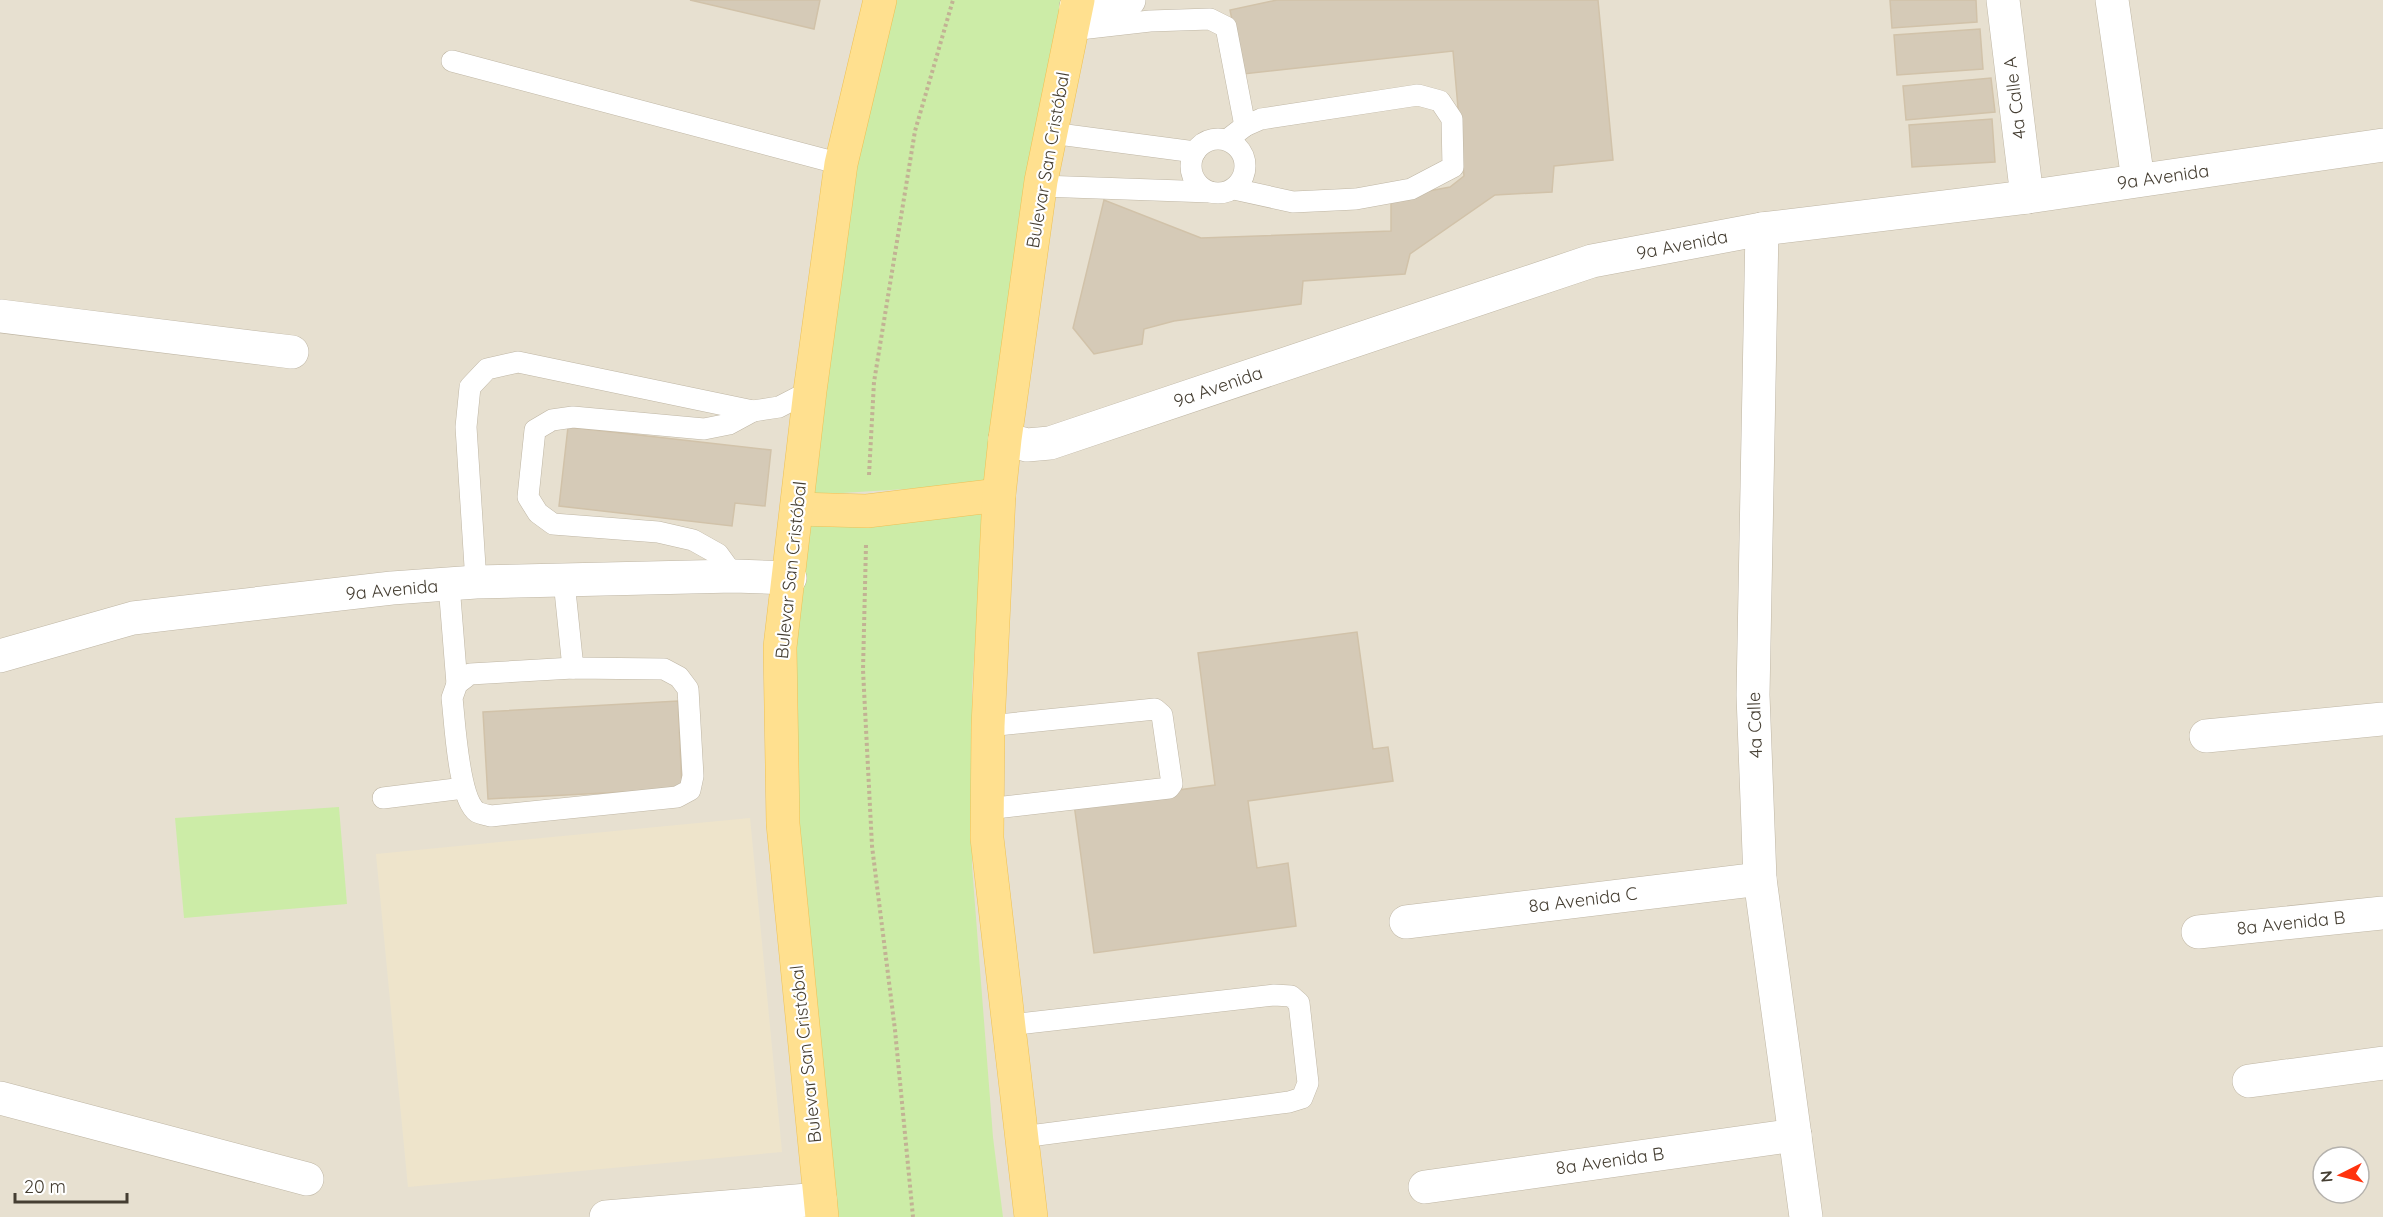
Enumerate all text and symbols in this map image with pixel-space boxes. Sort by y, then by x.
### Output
street label: 4a Calle A [1998,55,2031,141]
street label: Bulevar San Cristóbal [1021,70,1074,250]
street label: 9a Avenida [2115,159,2210,194]
street label: 9a Avenida [1634,224,1730,265]
street label: 9a Avenida [1170,361,1265,412]
street label: Bulevar San Cristóbal [770,480,811,660]
street label: 9a Avenida [345,574,439,605]
street label: 4a Calle [1742,692,1767,759]
street label: 8a Avenida C [1527,881,1639,918]
street label: 8a Avenida B [2236,905,2346,940]
street label: Bulevar San Cristóbal [785,964,826,1144]
street label: 8a Avenida B [1554,1142,1666,1179]
north arrow [2311,1145,2371,1205]
scale bar [15,1166,128,1204]
text: N [2316,1170,2337,1183]
text: 20 m [24,1175,66,1198]

